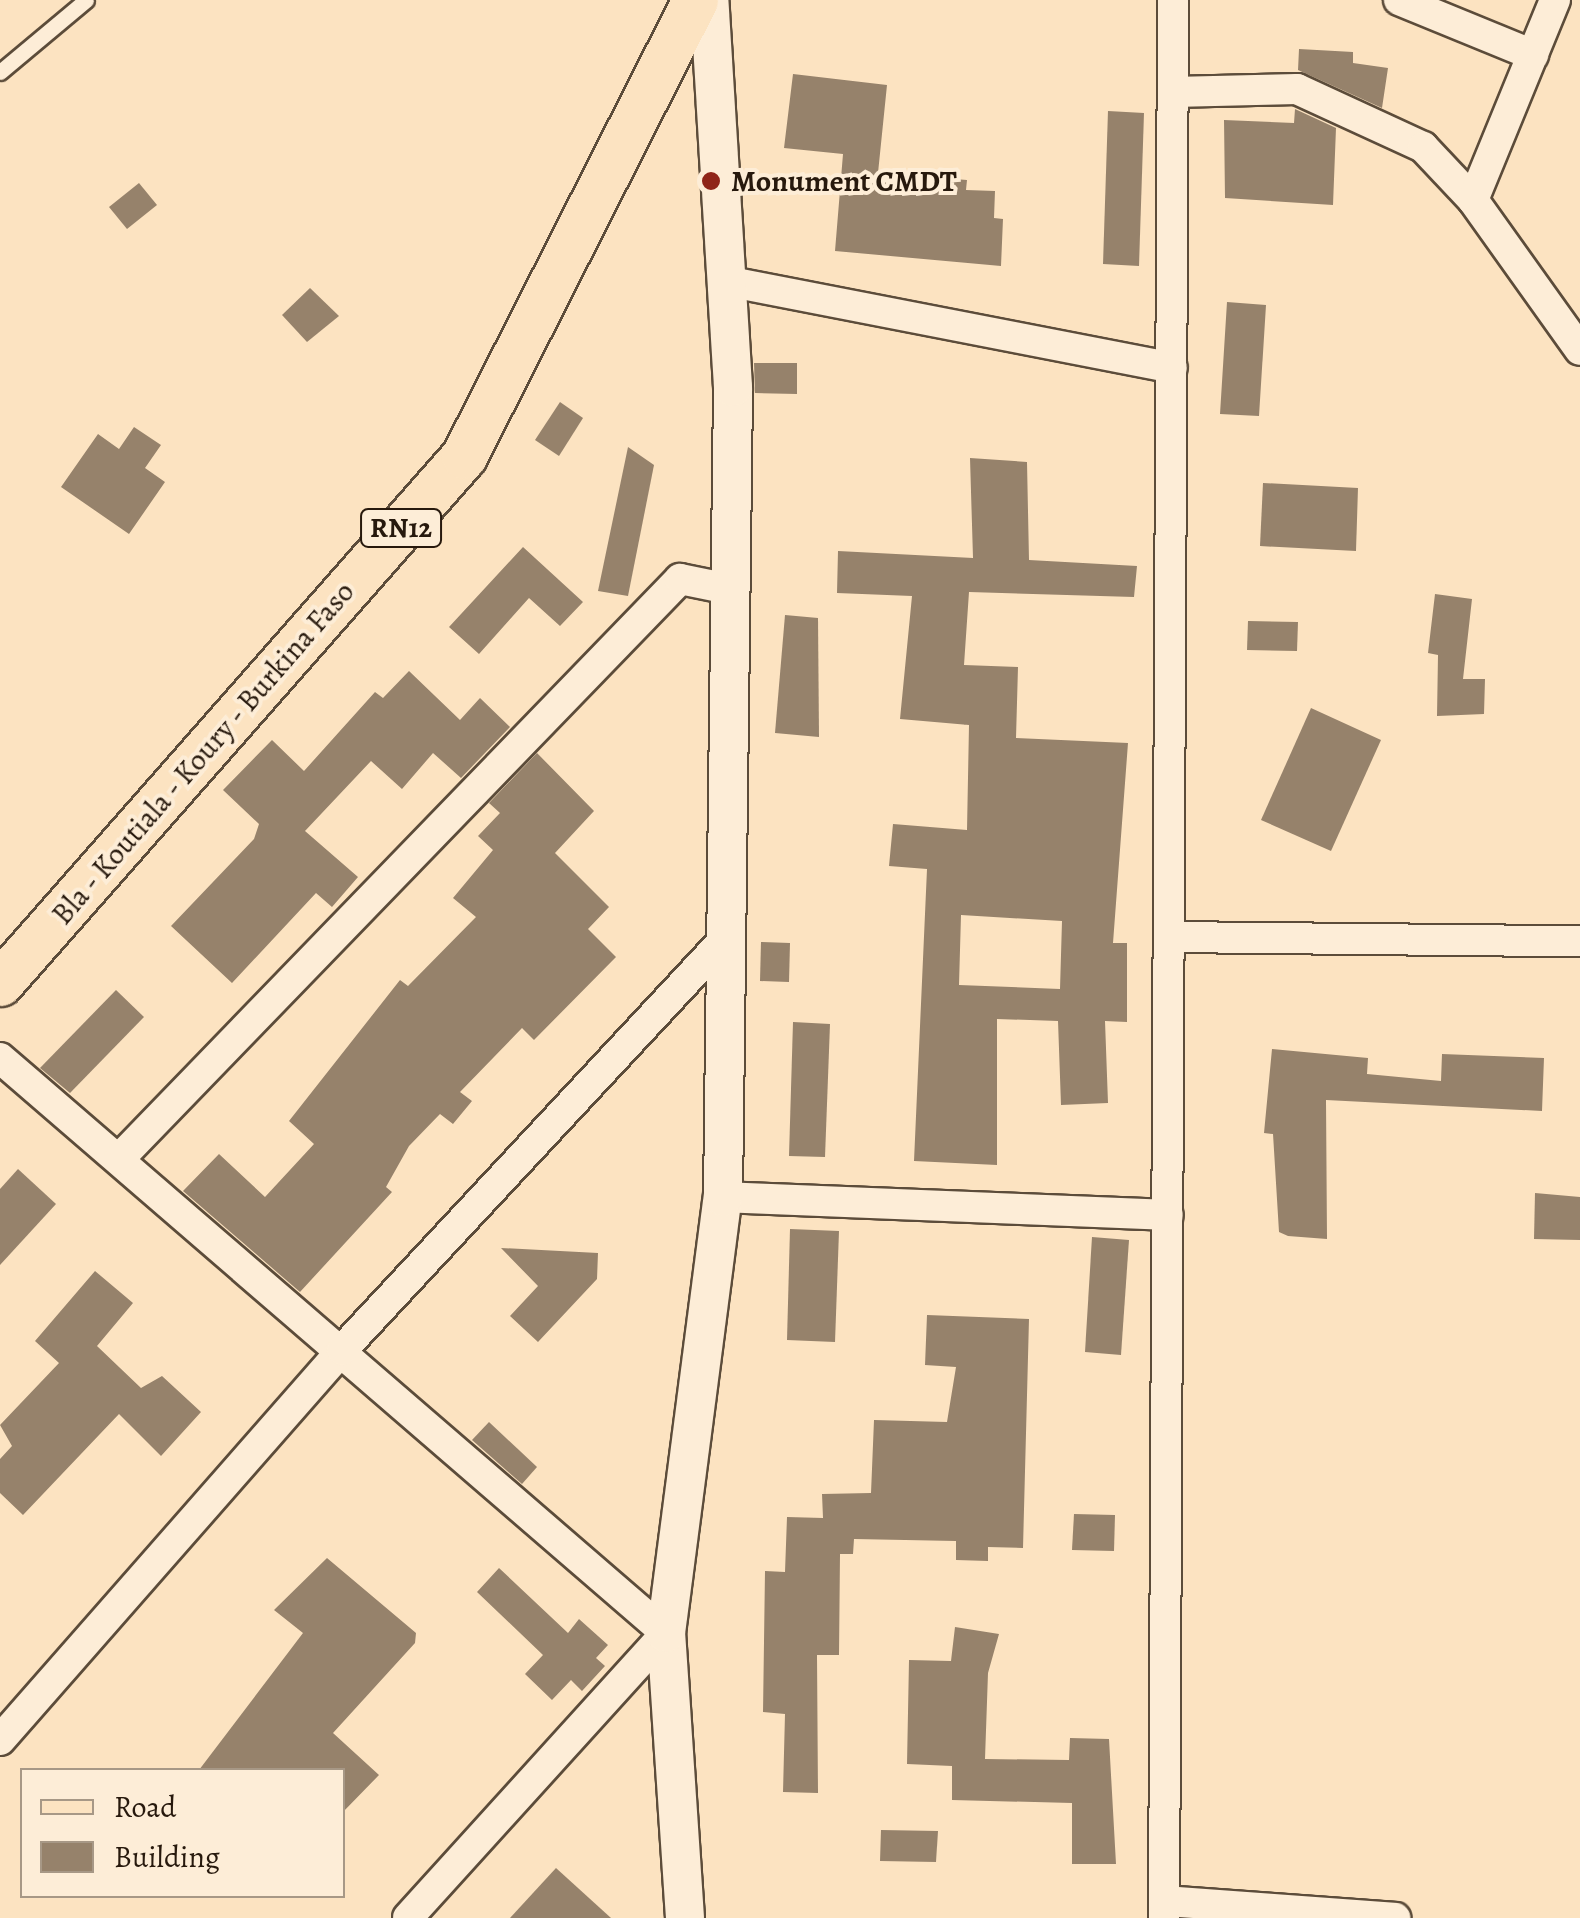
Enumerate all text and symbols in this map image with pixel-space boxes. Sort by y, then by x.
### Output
place label: Monument CMDT [731,163,957,199]
marker: Monument CMDT [700,170,722,192]
road number: RN12 [358,505,444,551]
street label: Bla - Koutiala - Koury - Burkina Faso [43,573,363,933]
legend [20,1768,345,1898]
text: Road [114,1787,176,1827]
text: Building [114,1837,220,1877]

